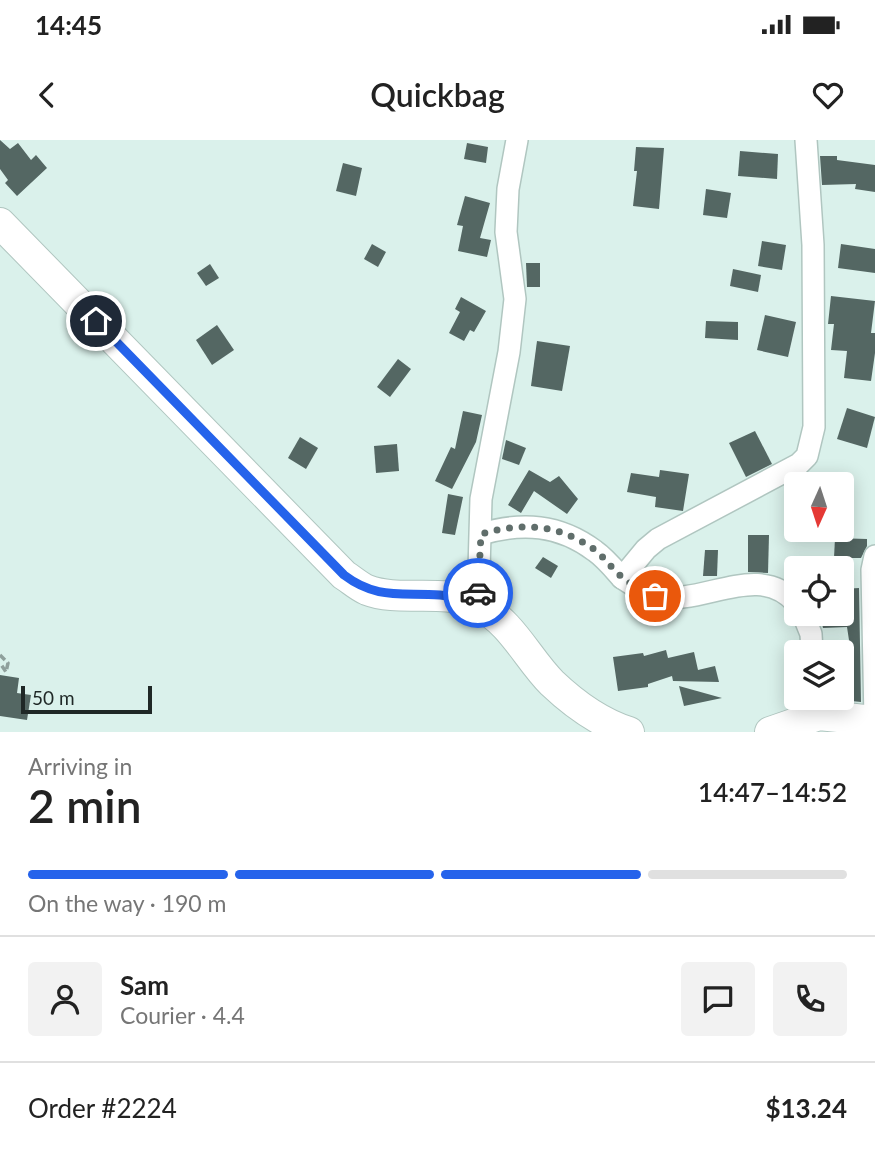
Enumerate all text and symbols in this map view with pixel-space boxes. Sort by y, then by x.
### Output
text: 14:45 [35,9,102,41]
text: Quickbag [370,75,505,114]
icon: back [28,76,66,114]
icon: heart [809,76,847,114]
pin [66,291,126,351]
icon: home [77,302,115,340]
north arrow [784,472,854,542]
map controls [784,472,854,710]
button: locate [784,556,854,626]
courier [443,558,513,628]
pin [625,566,685,626]
icon: car [459,574,497,612]
icon: bag [636,577,674,615]
button: layers [784,640,854,710]
scale bar [21,683,152,715]
text: 50 m [32,686,75,709]
text: Arriving in [28,752,132,780]
text: 14:47–14:52 [698,776,847,808]
text: 2 min [28,778,142,833]
text: On the way · 190 m [28,889,227,917]
button: person [28,962,102,1036]
button: chat [681,962,755,1036]
button: phone [773,962,847,1036]
text: Sam [120,969,169,1001]
text: Courier · 4.4 [120,1001,245,1029]
text: Order #2224 [28,1092,177,1124]
text: $13.24 [765,1092,847,1124]

